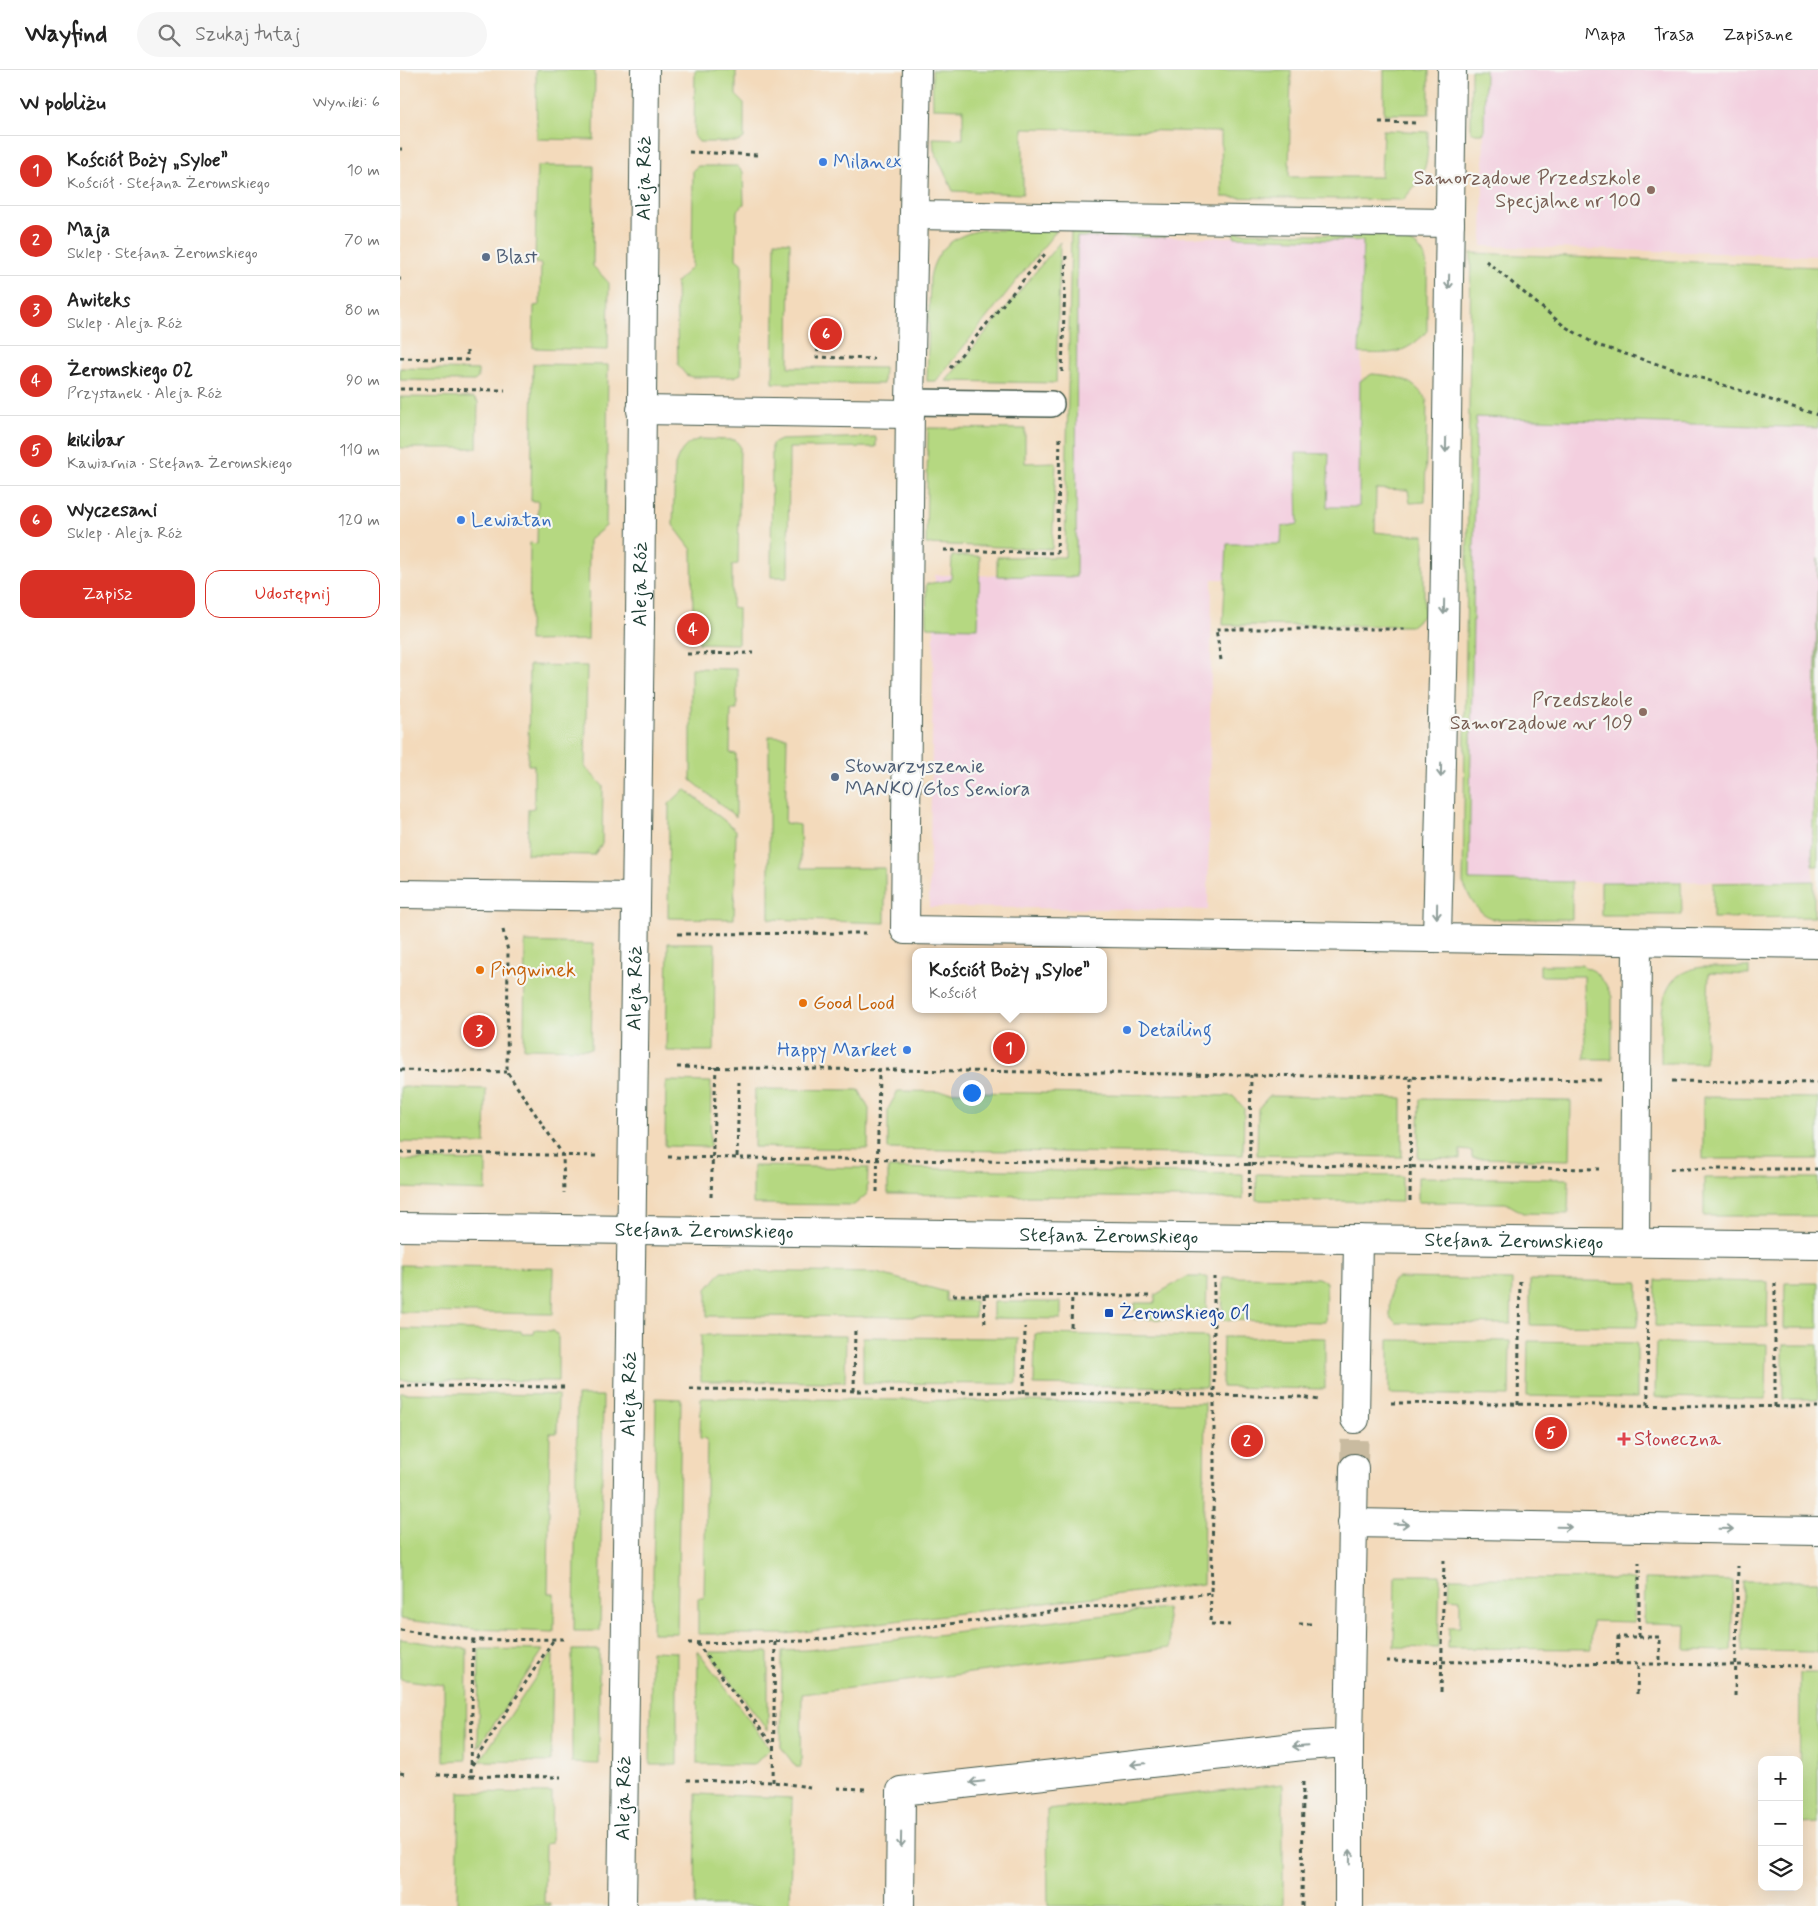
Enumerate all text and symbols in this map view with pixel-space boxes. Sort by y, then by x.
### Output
search box [137,12,487,57]
text: Wayfind [25,19,107,50]
icon: search [155,21,183,49]
text: Szukaj tutaj [195,22,300,47]
text: Mapa [1585,23,1626,47]
text: Trasa [1654,23,1694,47]
text: Zapisane [1722,23,1793,47]
text: W pobliżu [20,89,106,117]
text: Wyniki: 6 [313,92,380,113]
street label: Aleja Róż [630,135,658,221]
text: Kościół Boży „Syloe” [67,148,228,173]
place label: Milanex [833,149,901,176]
marker: Milanex [817,156,829,168]
text: 1 [32,160,40,181]
text: 10 m [347,160,380,181]
place label: Samorządowe Przedszkole Specjalne nr 100 [1413,165,1641,215]
text: Kościół · Stefana Żeromskiego [67,173,270,194]
marker: Samorządowe Przedszkole Specjalne nr 100 [1645,184,1657,196]
text: Maja [67,218,110,243]
text: 2 [32,230,40,251]
text: 70 m [344,230,380,251]
text: Sklep · Stefana Żeromskiego [67,243,258,264]
place label: Blast [496,244,538,271]
marker: Blast [480,251,492,263]
one-way arrow [1444,274,1454,290]
text: Awiteks [67,288,130,313]
text: 3 [32,300,40,321]
text: 80 m [345,300,380,321]
text: Sklep · Aleja Róż [67,313,183,334]
pin: 6 [810,315,842,353]
text: Żeromskiego 02 [67,358,193,383]
text: 4 [31,370,41,391]
text: 90 m [346,370,380,391]
text: Przystanek · Aleja Róż [67,383,223,404]
text: kikibar [67,428,125,453]
one-way arrow [1442,436,1451,452]
text: 5 [31,440,41,461]
text: 110 m [339,440,380,461]
text: Kawiarnia · Stefana Żeromskiego [67,453,292,474]
text: Wyczesani [67,498,157,523]
place label: Lewiatan [471,507,551,534]
text: 6 [32,510,40,531]
text: 120 m [338,510,380,531]
marker: Lewiatan [455,514,467,526]
text: Sklep · Aleja Róż [67,523,183,544]
street label: Aleja Róż [626,541,654,627]
button: Zapisz [20,570,195,618]
button: Udostępnij [205,570,380,618]
one-way arrow [1439,598,1449,615]
pin: 4 [677,610,709,648]
place label: Przedszkole Samorządowe nr 109 [1450,687,1633,737]
marker: Przedszkole Samorządowe nr 109 [1637,706,1649,718]
place label: Stowarzyszenie MANKO/Głos Seniora [845,753,1030,803]
one-way arrow [1436,761,1446,777]
marker: Stowarzyszenie MANKO/Głos Seniora [829,771,841,783]
one-way arrow [1433,903,1442,919]
street label: Aleja Róż [621,945,649,1031]
popup [912,948,1107,1013]
place label: Pingwinek [490,957,576,985]
text: Kościół Boży „Syloe” [929,958,1090,983]
marker: Pingwinek [474,964,486,976]
text: Kościół [929,983,977,1004]
place label: Good Lood [813,990,895,1017]
marker: Good Lood [797,997,809,1009]
pin: 3 [463,1012,495,1050]
place label: Detailing [1137,1017,1212,1046]
marker: Detailing [1121,1024,1133,1036]
pin: 1 [993,1029,1025,1067]
place label: Happy Market [777,1037,897,1064]
marker: Happy Market [901,1044,913,1056]
your location [959,1080,985,1106]
street label: Stefana Żeromskiego [614,1216,794,1245]
street label: Stefana Żeromskiego [1019,1221,1199,1251]
street label: Stefana Żeromskiego [1424,1227,1604,1256]
place label: Żeromskiego 01 [1119,1300,1250,1327]
marker: Żeromskiego 01 [1103,1307,1115,1319]
street label: Aleja Róż [615,1351,643,1437]
pin: 5 [1535,1414,1567,1452]
pin: 2 [1231,1422,1263,1460]
place label: Słoneczna [1634,1426,1722,1453]
marker: Słoneczna [1618,1433,1630,1445]
one-way arrow [1393,1519,1409,1528]
one-way arrow [1555,1522,1571,1531]
one-way arrow [1718,1524,1734,1534]
one-way arrow [1292,1742,1308,1751]
street label: Aleja Róż [609,1755,638,1841]
map controls [1758,1756,1803,1891]
button: + [1758,1756,1803,1801]
one-way arrow [1131,1759,1147,1769]
one-way arrow [969,1777,985,1787]
button: − [1758,1801,1803,1846]
one-way arrow [896,1831,905,1847]
button: layers [1758,1846,1803,1891]
one-way arrow [1345,1850,1355,1866]

